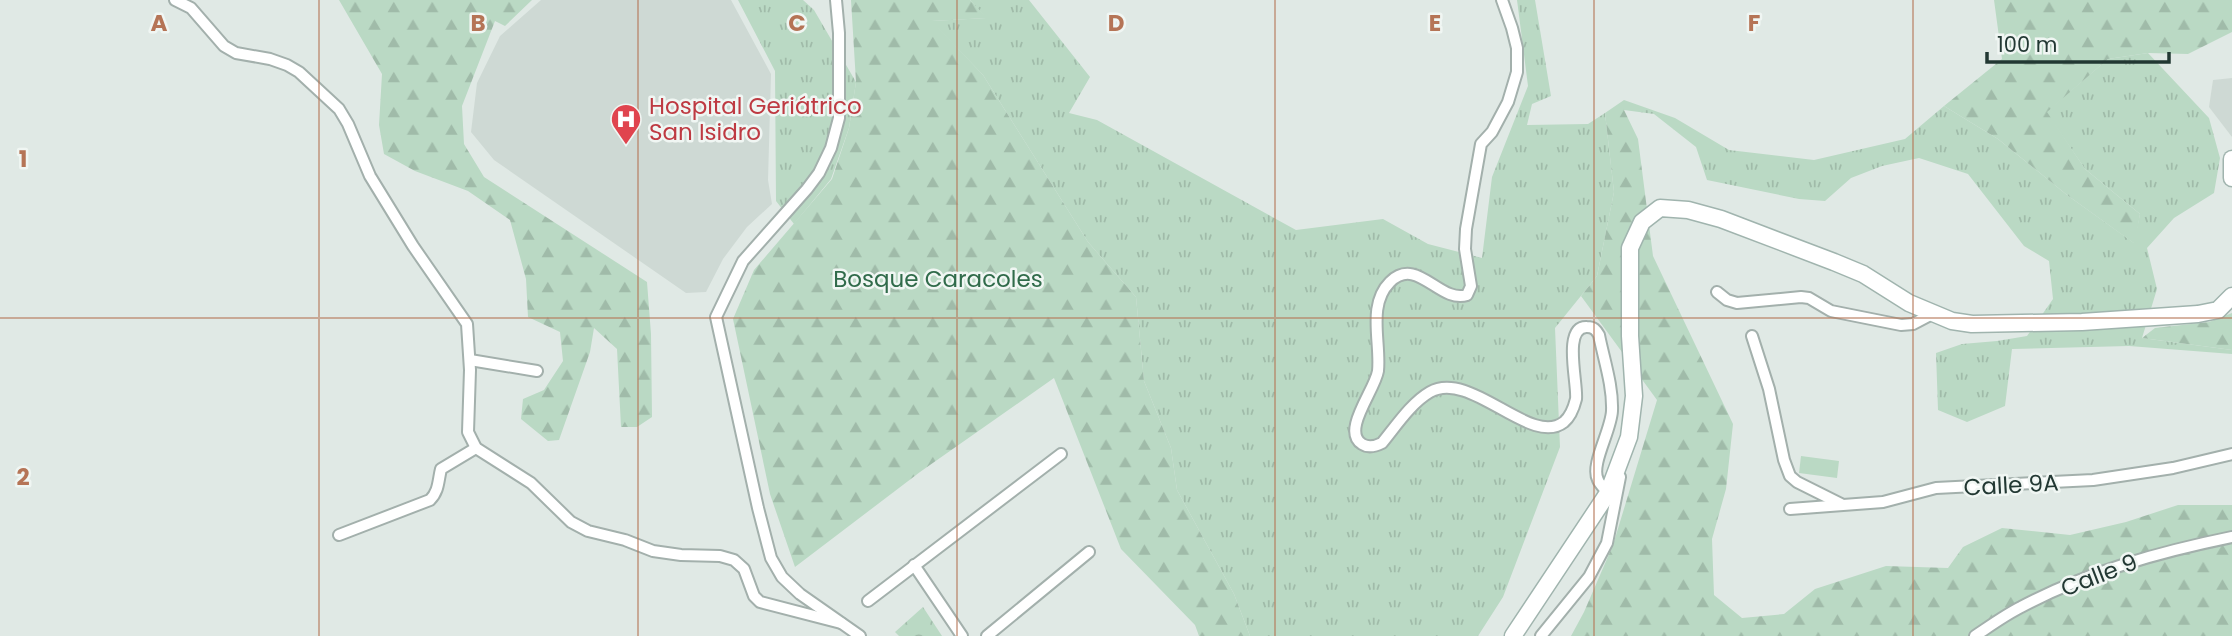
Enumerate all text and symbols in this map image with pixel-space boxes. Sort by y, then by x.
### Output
text: A [151,7,168,39]
text: B [470,7,486,39]
text: C [788,7,806,39]
text: D [1108,7,1124,39]
text: E [1429,7,1441,39]
text: F [1748,7,1760,39]
scale bar [1987,21,2169,65]
text: 100 m [1997,30,2057,59]
place label: Hospital Geriátrico San Isidro [649,90,862,148]
hospital icon: Hospital Geriátrico San Isidro [609,102,643,146]
text: 1 [19,143,27,175]
park label: Bosque Caracoles [833,263,1043,295]
text: 2 [16,461,30,493]
street label: Calle 9A [1963,467,2059,503]
street label: Calle 9 [2056,546,2142,604]

